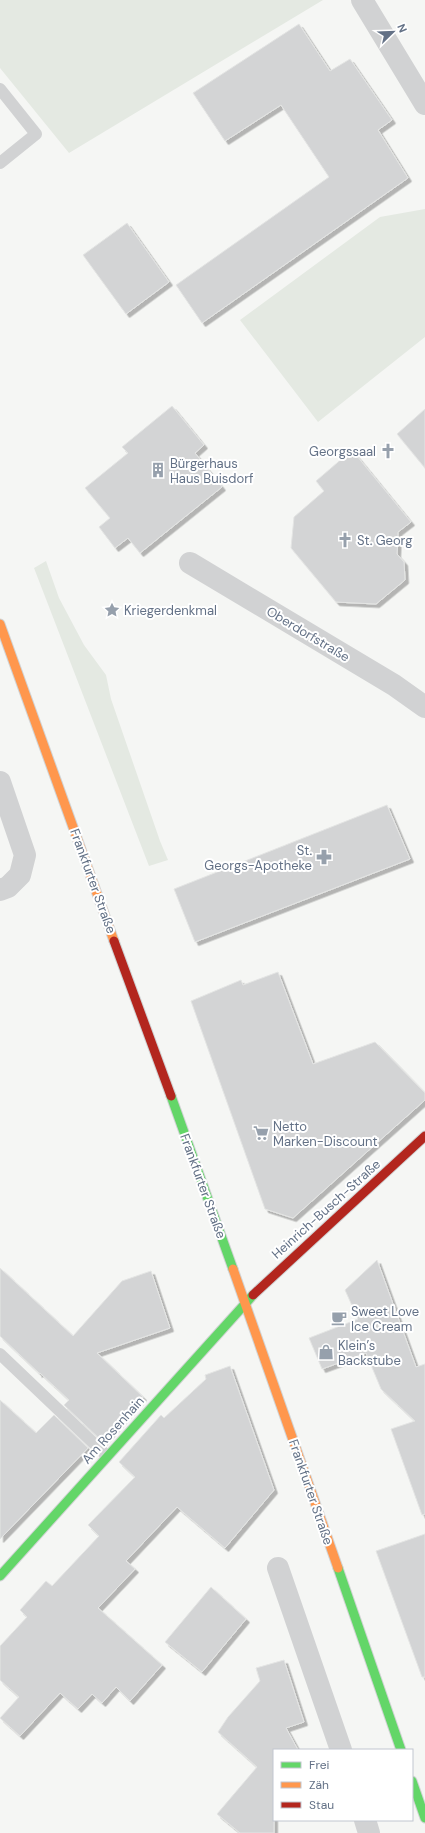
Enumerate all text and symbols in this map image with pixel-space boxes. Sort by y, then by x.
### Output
north arrow [373,12,413,52]
text: N [394,22,410,35]
church icon: Georgssaal [379,442,397,460]
place label: Georgssaal [309,443,376,460]
place label: Bürgerhaus Haus Buisdorf [170,455,254,487]
building icon: Bürgerhaus Haus Buisdorf [149,461,167,479]
church icon: St. Georg [336,531,354,549]
place label: St. Georg [357,532,413,549]
place icon: Kriegerdenkmal [103,601,121,619]
place label: Kriegerdenkmal [124,602,217,619]
street label: Oberdorfstraße [263,603,353,665]
street label: Frankfurter Straße [66,826,120,936]
place label: St. Georgs-Apotheke [204,842,312,874]
pharmacy icon: St. Georgs-Apotheke [315,848,333,866]
place label: Netto Marken-Discount [273,1118,378,1150]
supermarket icon: Netto Marken-Discount [252,1124,270,1142]
street label: Frankfurter Straße [176,1131,230,1241]
street label: Heinrich-Busch-Straße [268,1156,384,1262]
place label: Sweet Love Ice Cream [351,1303,419,1335]
cafe icon: Sweet Love Ice Cream [330,1309,348,1327]
place label: Klein’s Backstube [338,1337,401,1369]
shop icon: Klein’s Backstube [317,1343,335,1361]
street label: Am Rosenhain [78,1393,148,1467]
street label: Frankfurter Straße [285,1437,337,1547]
legend [273,1749,413,1821]
text: Frei [309,1757,329,1773]
text: Zäh [309,1777,329,1793]
text: Stau [309,1797,334,1813]

